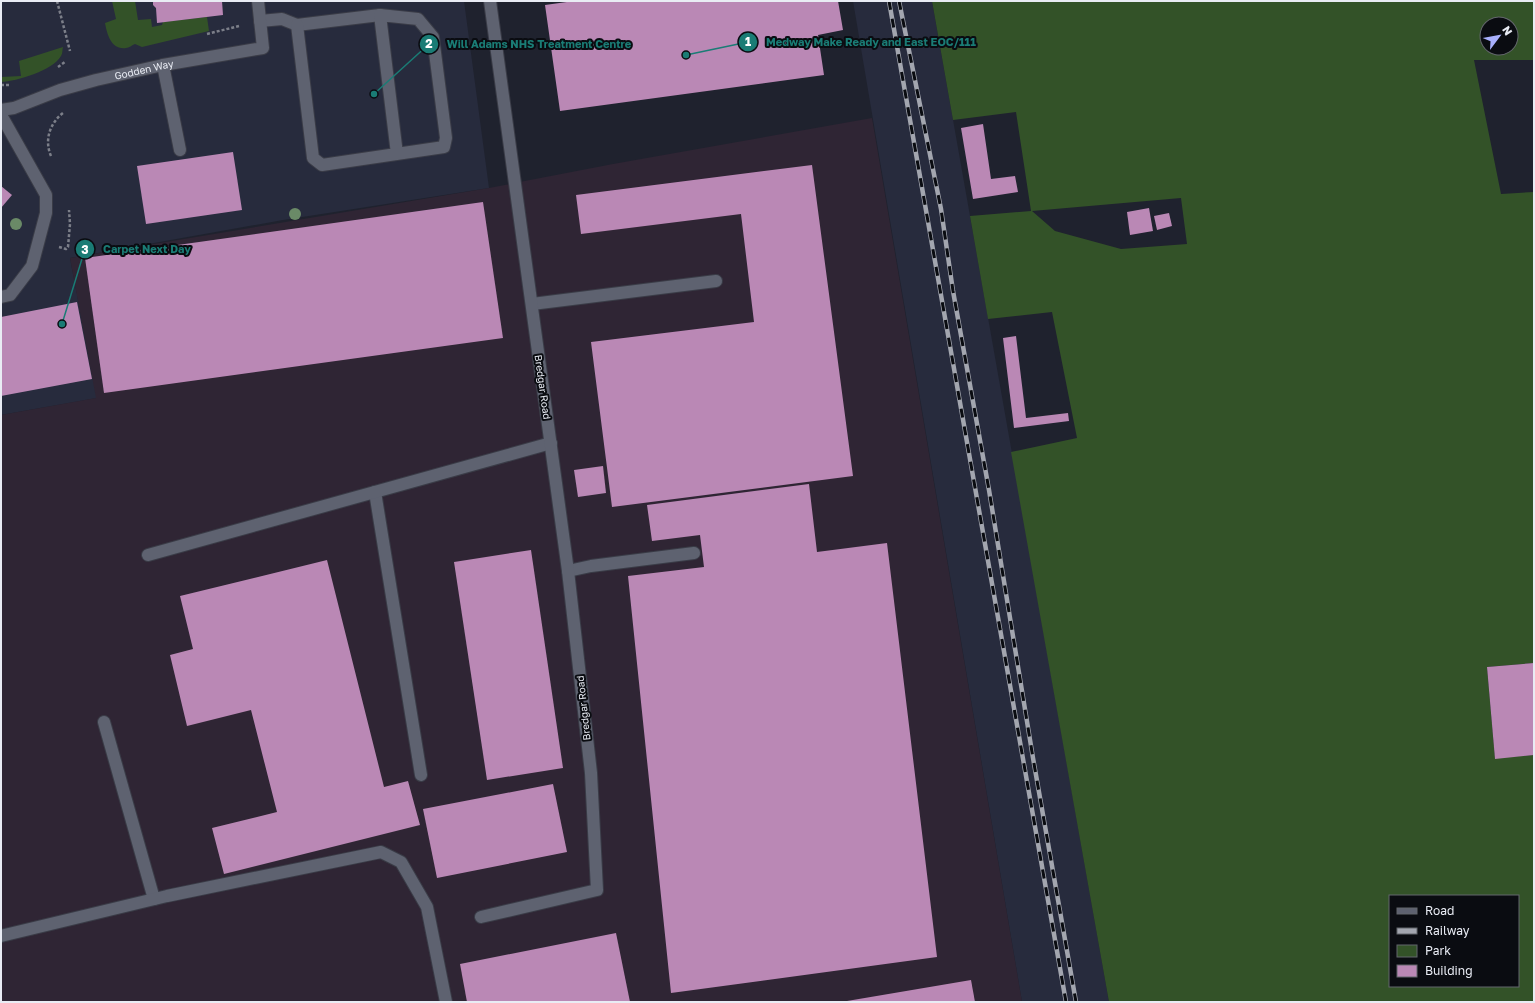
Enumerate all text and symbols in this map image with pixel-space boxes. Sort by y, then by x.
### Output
north arrow [1479,16,1519,56]
text: N [1500,23,1516,37]
callout: Medway Make Ready and East EOC/111 [738,31,984,54]
callout: Will Adams NHS Treatment Centre [419,33,640,56]
text: 1 [745,34,751,49]
text: Medway Make Ready and East EOC/111 [766,35,976,48]
text: 2 [425,36,433,51]
text: Will Adams NHS Treatment Centre [447,37,632,50]
street label: Godden Way [113,57,175,82]
callout: Carpet Next Day [75,238,199,261]
text: 3 [81,242,89,257]
text: Carpet Next Day [103,242,191,255]
street label: Bredgar Road [533,354,553,420]
street label: Bredgar Road [574,675,592,741]
legend [1389,895,1519,987]
text: Road [1425,903,1454,918]
text: Railway [1425,923,1470,938]
text: Park [1425,943,1451,958]
text: Building [1425,963,1473,978]

